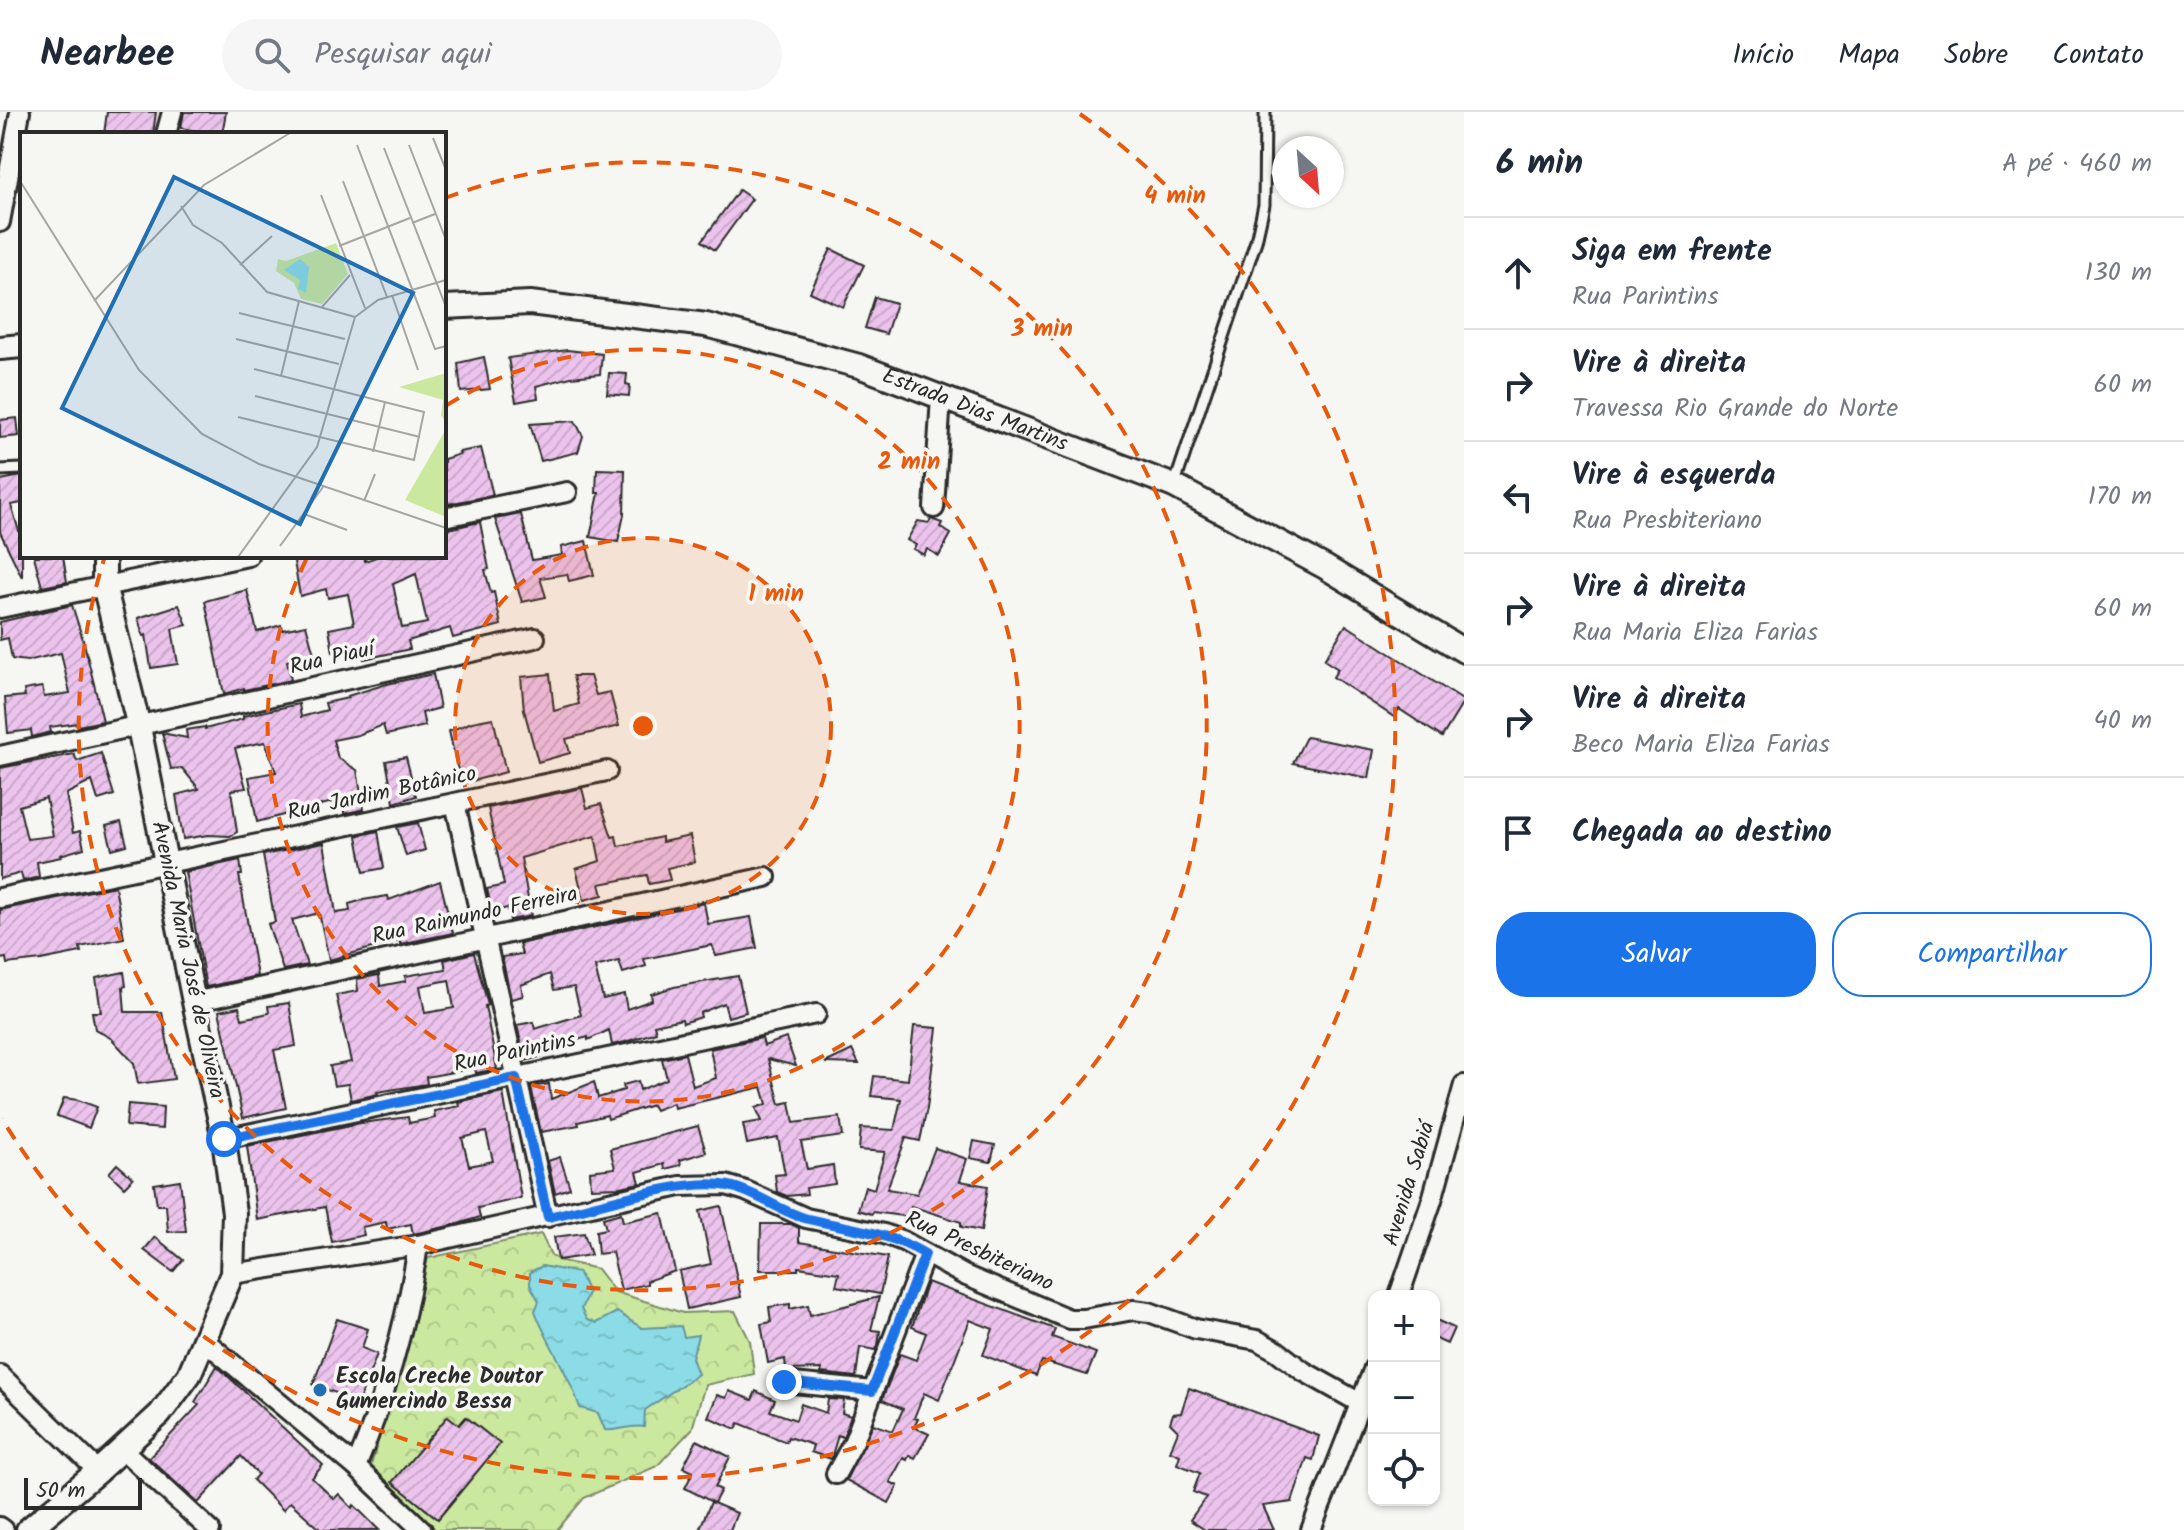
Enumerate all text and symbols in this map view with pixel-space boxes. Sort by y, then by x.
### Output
search box [222,19,782,91]
text: Nearbee [40,25,174,85]
text: Pesquisar aqui [314,31,491,79]
icon: search [250,33,294,77]
text: Início [1732,33,1794,78]
text: Mapa [1838,33,1900,78]
text: Sobre [1944,33,2008,78]
text: Contato [2052,33,2144,78]
inset map [20,132,446,558]
north arrow [1272,136,1344,208]
text: 6 min [1496,137,1583,191]
text: A pé · 460 m [2002,143,2152,185]
text: 4 min [1144,177,1206,216]
text: Siga em frente [1572,228,1772,276]
icon: ahead [1496,251,1540,295]
text: 130 m [2085,252,2152,294]
text: Rua Parintins [1572,276,1718,318]
text: 3 min [1010,310,1073,349]
text: Vire à direita [1572,340,1746,388]
street label: Estrada Dias Martins [877,359,1074,462]
icon: right [1496,363,1540,407]
text: 60 m [2093,364,2152,406]
text: Travessa Rio Grande do Norte [1572,388,1898,430]
text: 2 min [878,443,940,482]
text: Vire à esquerda [1572,452,1776,500]
icon: left [1496,475,1540,519]
text: 170 m [2088,476,2152,518]
text: Rua Presbiteriano [1572,500,1762,542]
text: Vire à direita [1572,564,1746,612]
text: 1 min [748,575,804,614]
icon: right [1496,587,1540,631]
text: 60 m [2093,588,2152,630]
text: Rua Maria Eliza Farias [1572,612,1818,654]
street label: Rua Piauí [286,631,381,686]
text: Vire à direita [1572,676,1746,724]
icon: right [1496,699,1540,743]
text: 40 m [2094,700,2152,742]
centre of rings [629,712,657,740]
text: Beco Maria Eliza Farias [1572,724,1830,766]
street label: Rua Jardim Botânico [284,757,480,831]
text: Chegada ao destino [1572,809,1832,857]
icon: arrive [1496,811,1540,855]
street label: Avenida Maria José de Oliveira [140,818,234,1102]
street label: Rua Raimundo Ferreira [369,877,581,955]
button: Salvar [1496,912,1816,997]
button: Compartilhar [1832,912,2152,997]
street label: Rua Parintins [451,1023,580,1083]
street label: Avenida Sabiá [1374,1115,1446,1251]
route start [206,1121,242,1157]
street label: Rua Presbiteriano [899,1202,1059,1302]
map controls [1368,1290,1440,1506]
button: + [1368,1290,1440,1362]
place label: Escola Creche Doutor Gumercindo Bessa [336,1360,544,1420]
button: − [1368,1362,1440,1434]
route end [766,1364,802,1400]
marker: Escola Creche Doutor Gumercindo Bessa [311,1381,329,1399]
button: locate [1368,1434,1440,1506]
scale bar [24,1474,142,1510]
text: 50 m [36,1474,85,1509]

